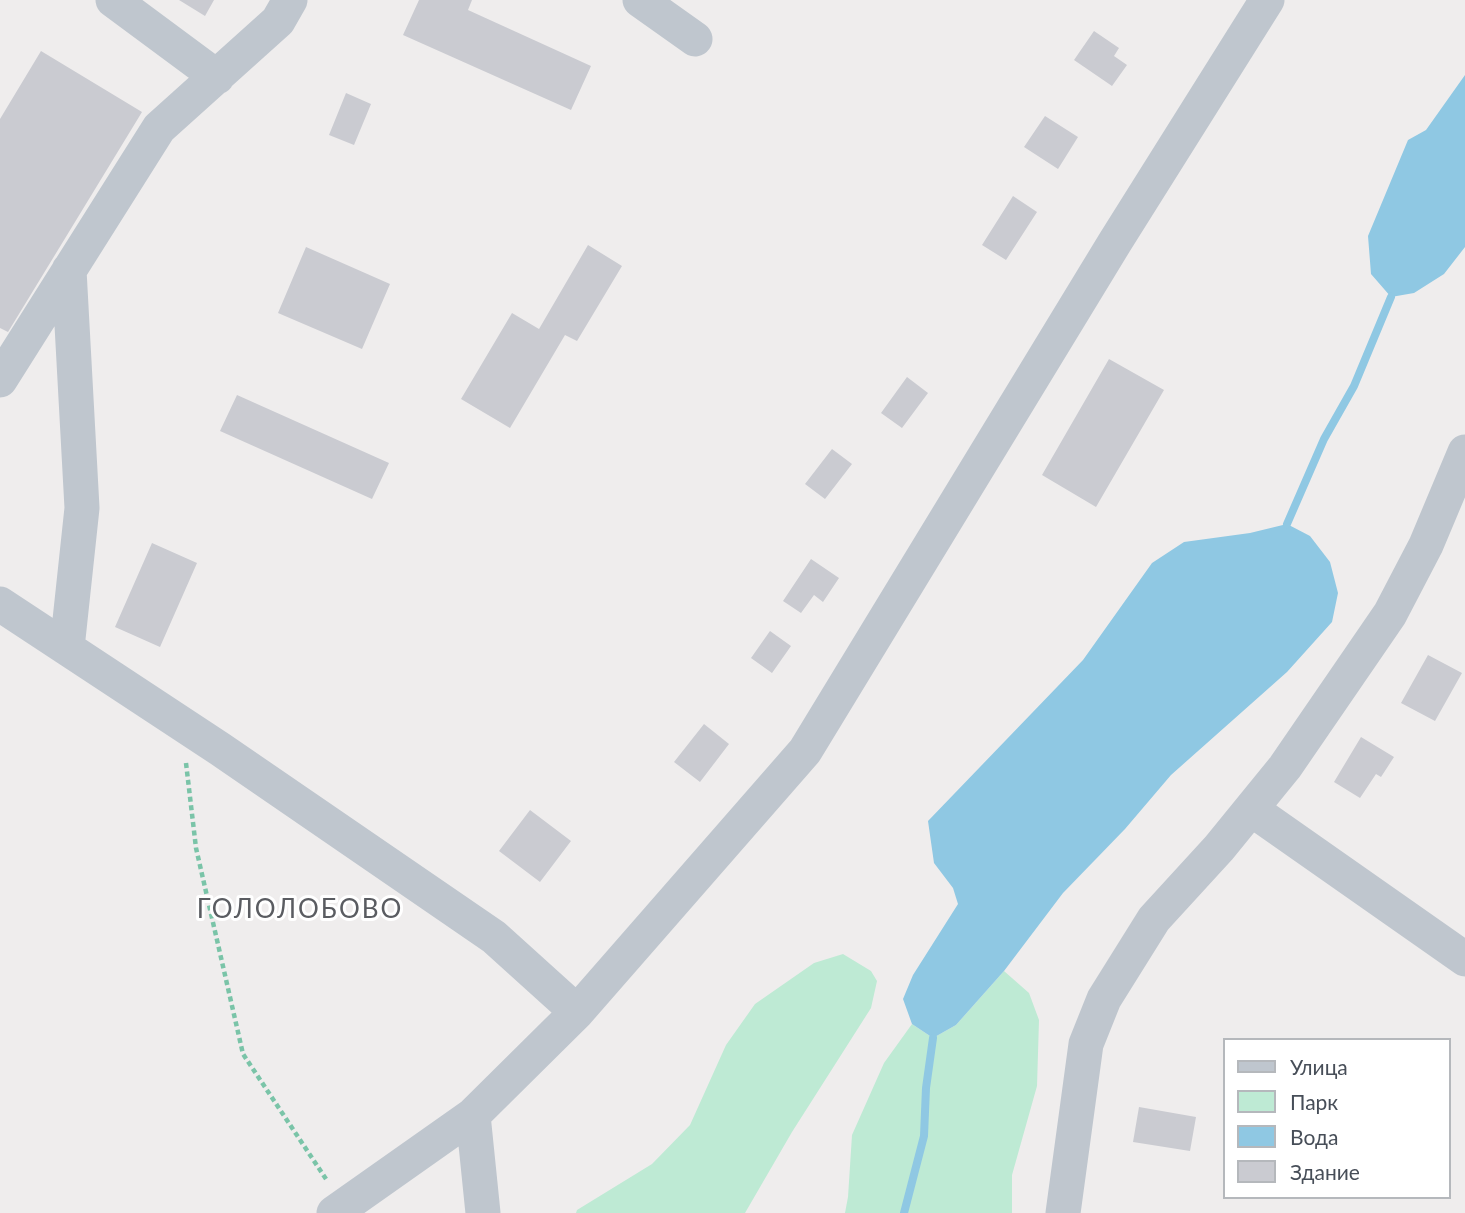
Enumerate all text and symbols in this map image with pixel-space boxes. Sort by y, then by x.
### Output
district label: ГОЛОЛОБОВО [198,894,402,926]
legend [1224,1038,1451,1199]
text: Улица [1290,1054,1348,1079]
text: Парк [1290,1089,1338,1114]
text: Вода [1290,1124,1338,1149]
text: Здание [1290,1159,1360,1184]

